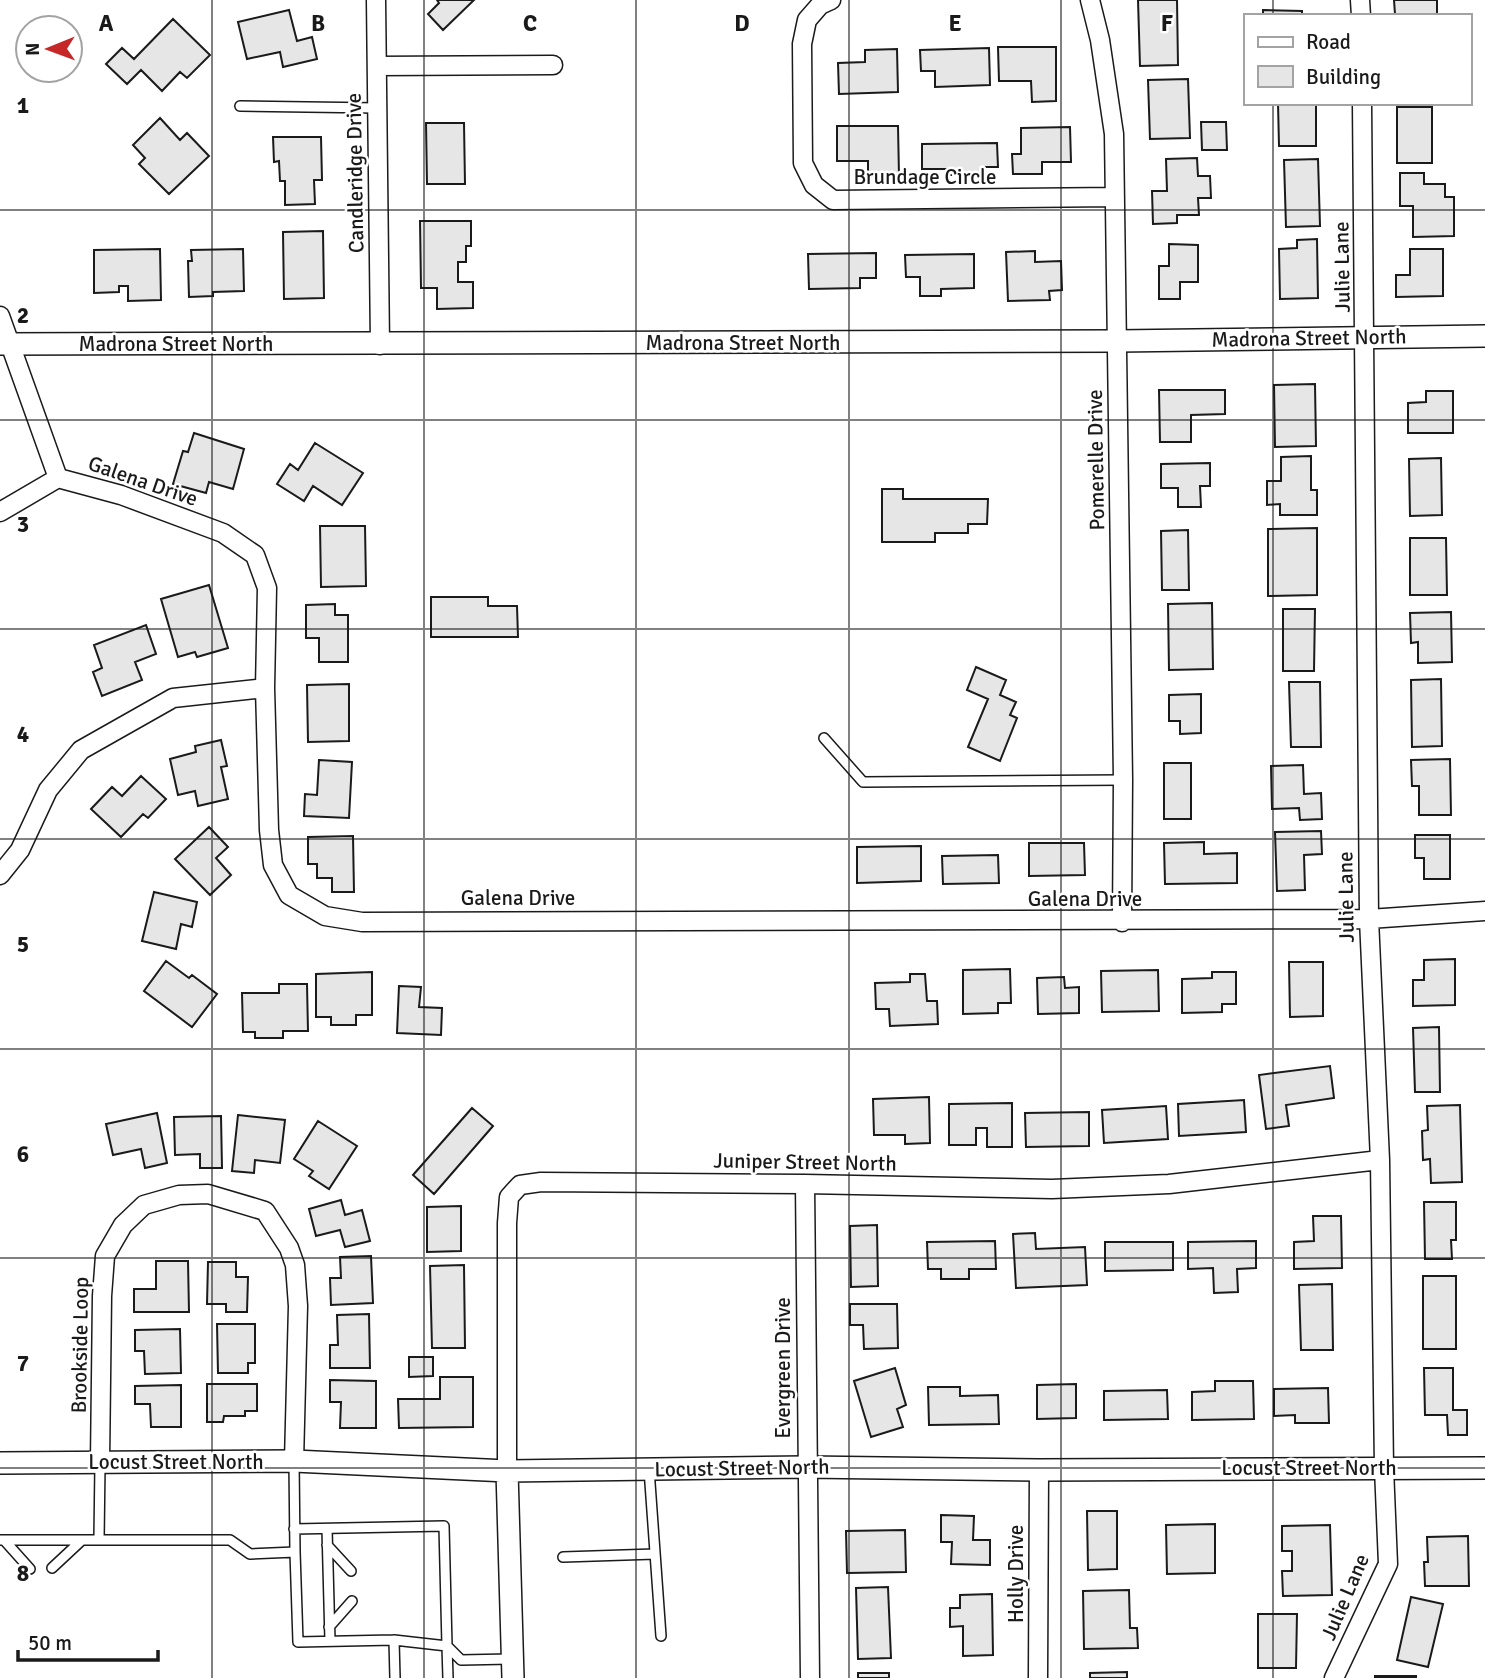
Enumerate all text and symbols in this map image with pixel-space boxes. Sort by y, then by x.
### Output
text: A [99,9,114,38]
text: B [311,9,325,38]
text: C [523,9,537,38]
text: D [734,9,750,38]
text: E [948,9,962,38]
text: F [1161,9,1173,38]
north arrow [14,14,84,84]
legend [1244,14,1471,105]
text: Road [1306,29,1351,55]
text: N [21,42,45,56]
text: Building [1306,64,1381,90]
text: 1 [17,91,29,120]
street label: Candleridge Drive [341,93,369,253]
street label: Brundage Circle [853,164,997,190]
street label: Julie Lane [1328,221,1356,313]
text: 2 [17,301,29,330]
street label: Madrona Street North [1211,323,1407,353]
street label: Madrona Street North [645,330,841,356]
street label: Madrona Street North [78,331,274,357]
street label: Pomerelle Drive [1082,389,1110,531]
street label: Galena Drive [85,450,201,512]
text: 3 [17,510,29,539]
text: 4 [17,720,29,749]
street label: Julie Lane [1332,851,1360,943]
street label: Galena Drive [461,885,575,911]
street label: Galena Drive [1028,886,1142,912]
text: 5 [17,930,29,959]
text: 6 [17,1140,29,1169]
street label: Juniper Street North [713,1147,897,1177]
street label: Brookside Loop [66,1276,94,1414]
street label: Evergreen Drive [770,1297,796,1439]
text: 7 [17,1349,29,1378]
street label: Locust Street North [88,1449,264,1475]
street label: Locust Street North [654,1453,830,1483]
street label: Locust Street North [1221,1455,1397,1481]
street label: Holly Drive [1003,1525,1029,1623]
street label: Julie Lane [1315,1550,1375,1644]
text: 8 [17,1559,29,1588]
scale bar [18,1618,158,1662]
text: 50 m [28,1630,72,1656]

